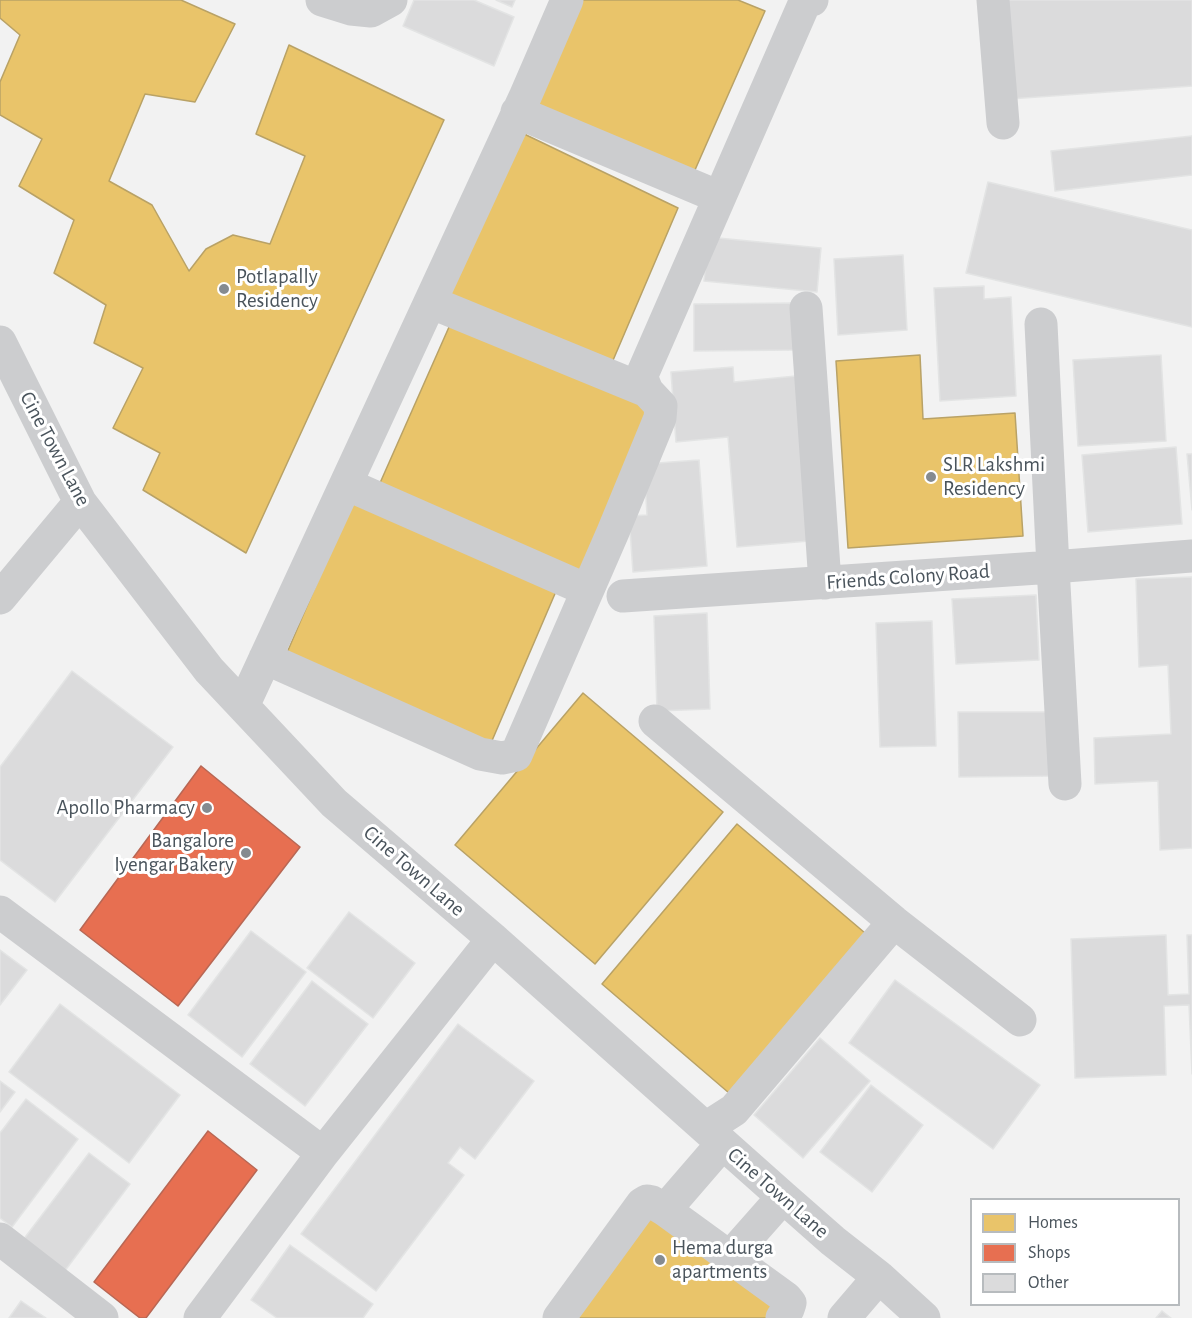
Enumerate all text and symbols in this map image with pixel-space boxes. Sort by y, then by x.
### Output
place label: Potlapally Residency [236,264,318,314]
marker: Potlapally Residency [217,282,231,296]
street label: Cine Town Lane [14,387,96,511]
place label: SLR Lakshmi Residency [943,452,1045,502]
marker: SLR Lakshmi Residency [924,470,938,484]
street label: Friends Colony Road [826,559,990,595]
place label: Apollo Pharmacy [56,795,195,821]
marker: Apollo Pharmacy [200,801,214,815]
street label: Cine Town Lane [358,820,470,922]
place label: Bangalore Iyengar Bakery [114,828,234,878]
marker: Bangalore Iyengar Bakery [239,846,253,860]
street label: Cine Town Lane [722,1142,834,1244]
legend [970,1198,1180,1306]
text: Homes [1028,1214,1078,1232]
place label: Hema durga apartments [672,1235,773,1285]
text: Shops [1028,1244,1070,1262]
marker: Hema durga apartments [653,1253,667,1267]
text: Other [1028,1274,1069,1292]

